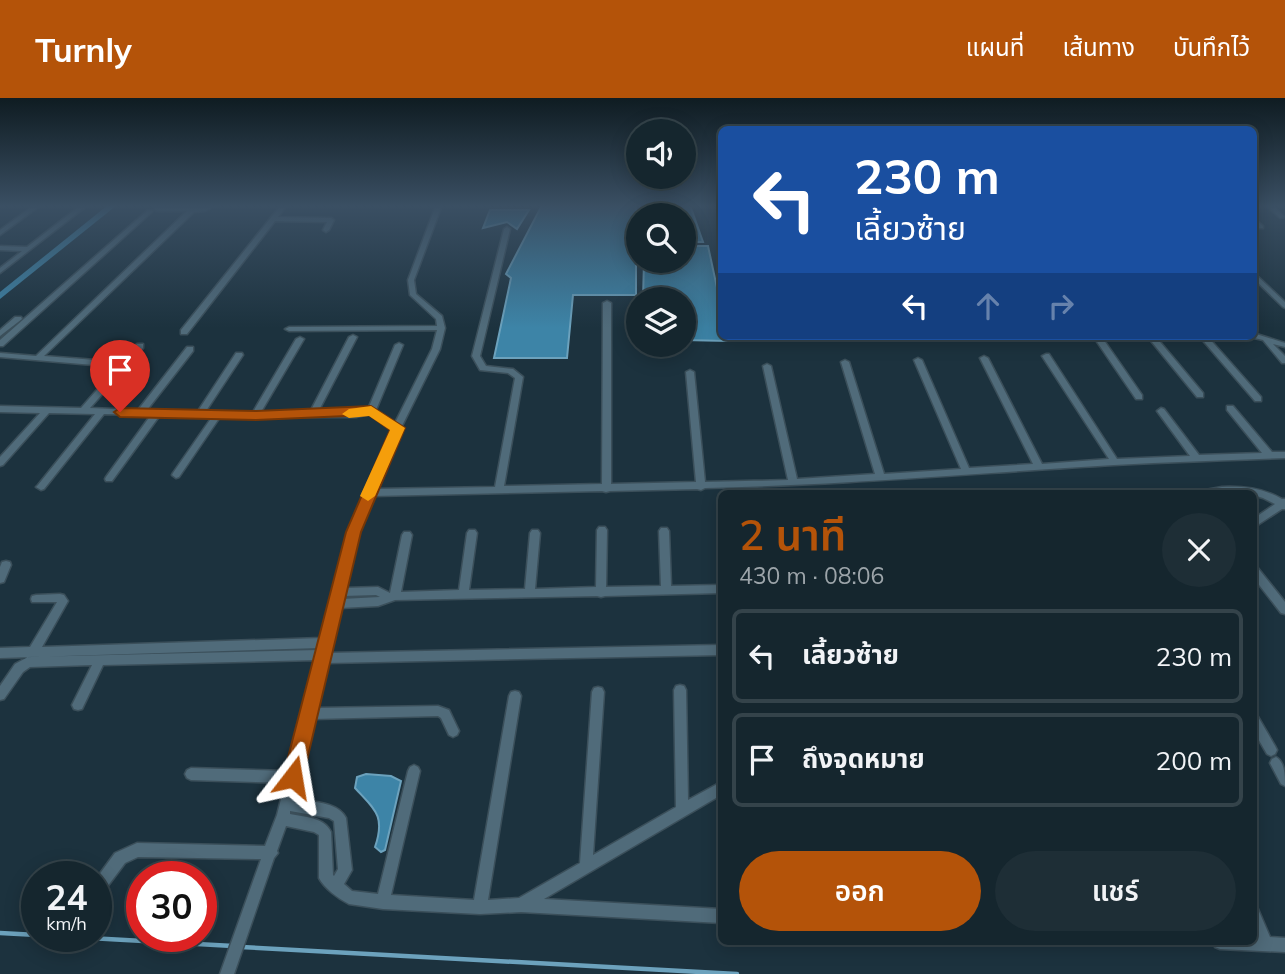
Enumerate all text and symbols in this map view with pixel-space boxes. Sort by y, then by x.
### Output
text: Turnly [35,29,132,70]
text: แผนที่ [966,32,1024,62]
text: เส้นทาง [1062,32,1135,62]
text: บันทึกไว้ [1173,32,1250,62]
map controls [626,119,696,357]
button: sound [626,119,696,189]
text: 230 m [854,145,1000,206]
icon: left [739,154,830,245]
button: search [626,203,696,273]
text: เลี้ยวซ้าย [854,208,966,248]
button: layers [626,287,696,357]
icon: left [896,287,934,325]
icon: ahead [969,287,1007,325]
icon: right [1042,287,1080,325]
pin [90,340,150,412]
icon: arrive [101,351,139,389]
text: 2 นาที [739,508,846,561]
button: close [1162,513,1236,587]
text: 430 m · 08:06 [739,561,884,590]
icon: left [743,637,781,675]
text: เลี้ยวซ้าย [802,638,899,671]
text: 230 m [1156,640,1232,673]
position arrow [256,740,330,814]
icon: arrive [743,741,781,779]
text: ถึงจุดหมาย [802,742,925,775]
text: 200 m [1156,744,1232,777]
button: ออก [739,851,981,931]
button: แชร์ [995,851,1236,931]
speed limit sign: 30 [126,861,217,952]
text: 24 [45,875,88,919]
text: km/h [46,912,87,935]

